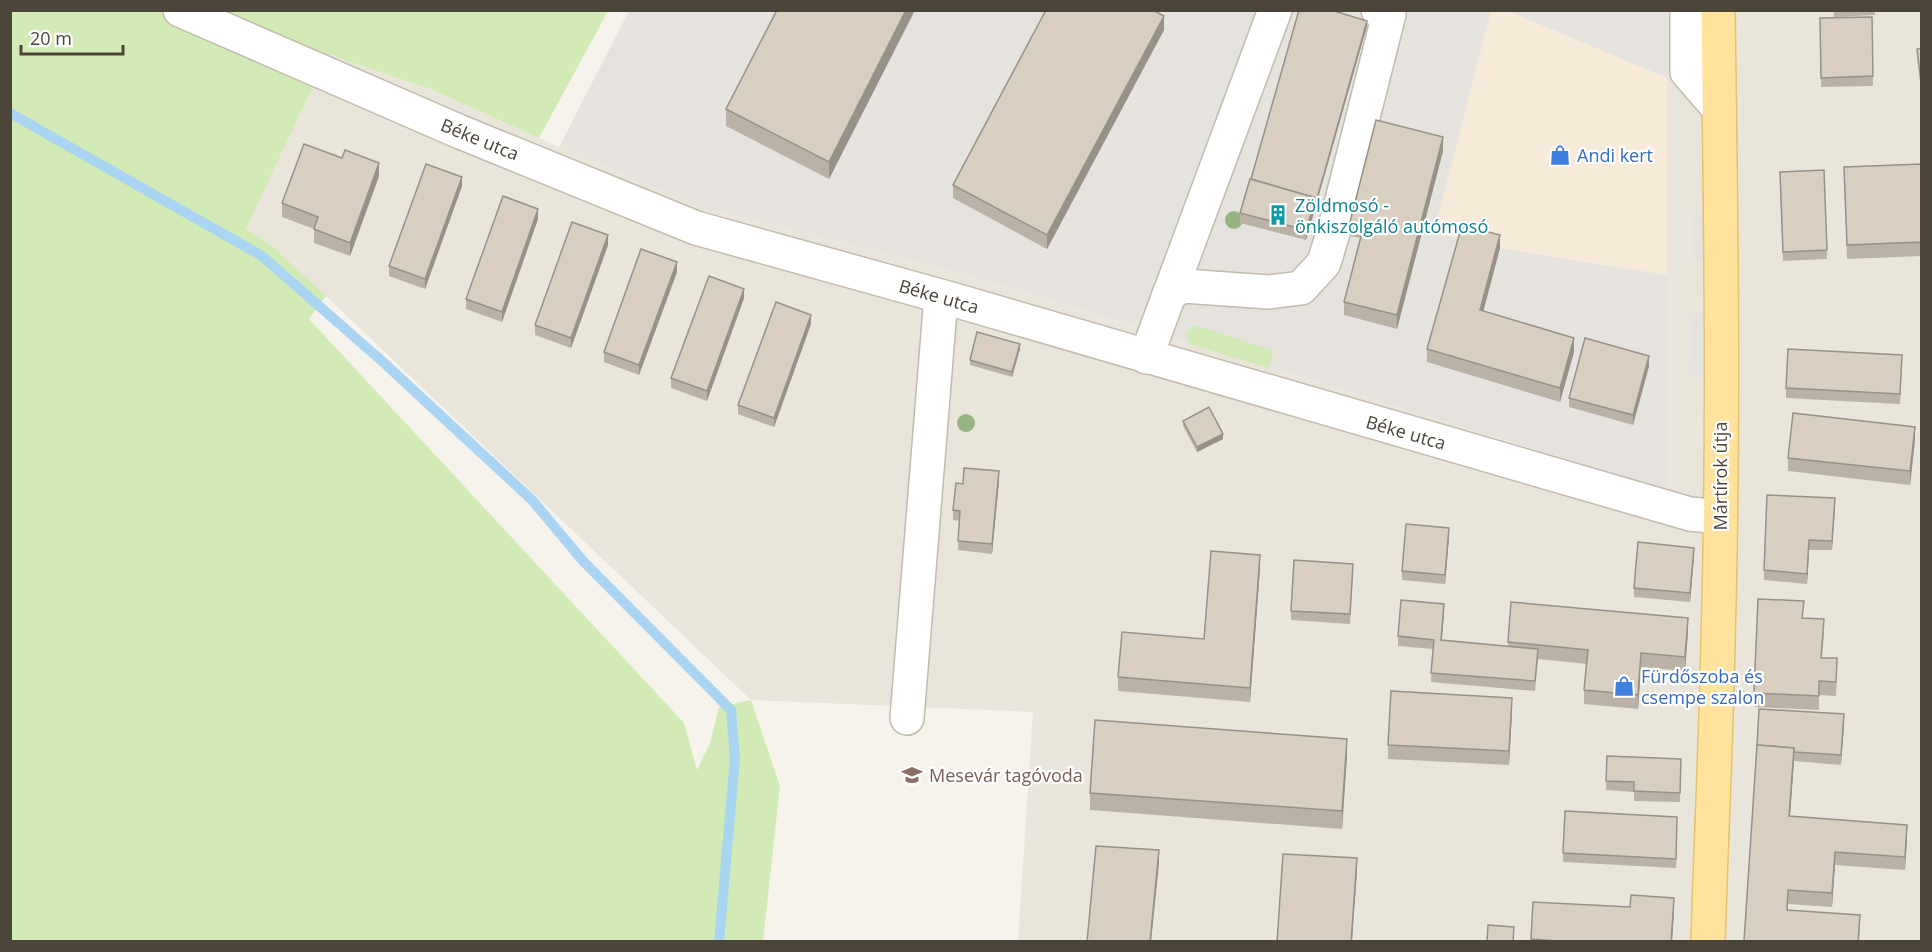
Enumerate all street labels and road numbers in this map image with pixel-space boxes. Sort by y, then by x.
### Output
street label: Béke utca [437,113,523,165]
street label: Béke utca [896,273,982,319]
street label: Béke utca [1363,409,1449,455]
street label: Mártírok útja [1708,422,1732,530]

